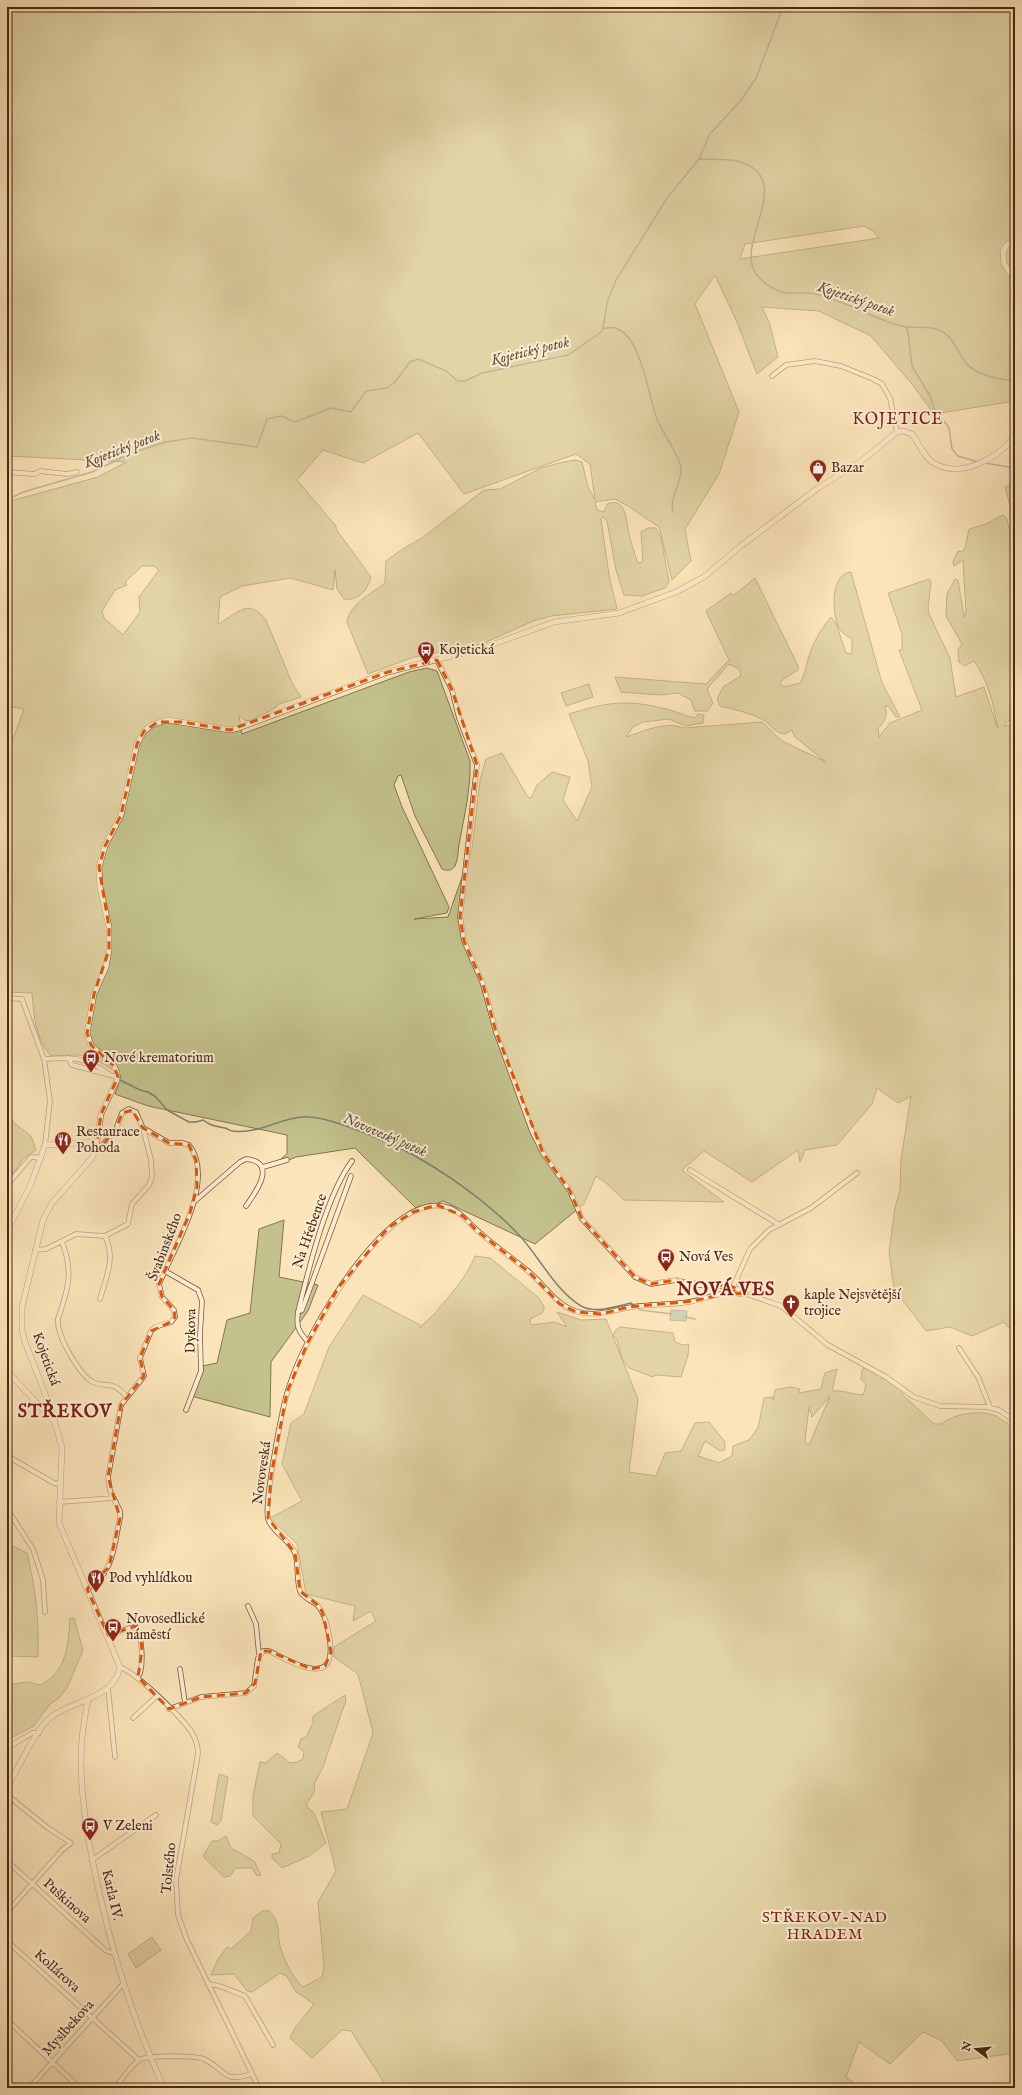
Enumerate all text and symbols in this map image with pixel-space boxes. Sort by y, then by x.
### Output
water label: Kojetický potok [814,277,897,321]
water label: Kojetický potok [488,332,571,370]
district label: KOJETICE [853,410,943,430]
water label: Kojetický potok [80,426,163,473]
shop icon: Bazar [808,458,828,483]
place label: Bazar [831,459,864,477]
bus stop icon: Kojetická [416,640,436,665]
place label: Kojetická [439,641,495,659]
bus stop icon: Nové krematorium [81,1048,101,1073]
place label: Nové krematorium [104,1049,214,1067]
water label: Novoveský potok [340,1109,430,1161]
place label: Restaurace Pohoda [76,1123,140,1157]
restaurant icon: Restaurace Pohoda [53,1130,73,1155]
street label: Na Hřebence [289,1191,331,1271]
street label: Švabinského [143,1210,186,1284]
bus stop icon: Nová Ves [656,1247,676,1272]
place label: Nová Ves [679,1248,733,1266]
district label: NOVÁ VES [676,1277,775,1302]
place label: kaple Nejsvětější trojice [804,1286,902,1320]
church icon: kaple Nejsvětější trojice [781,1293,801,1318]
street label: Dykova [182,1307,200,1354]
street label: Kojetická [28,1330,64,1389]
district label: STŘEKOV [18,1399,113,1424]
street label: Novoveská [249,1439,275,1506]
restaurant icon: Pod vyhlídkou [86,1568,106,1593]
place label: Pod vyhlídkou [109,1569,192,1587]
place label: Novosedlické náměstí [126,1610,206,1644]
bus stop icon: Novosedlické náměstí [103,1617,123,1642]
bus stop icon: V Zeleni [80,1816,100,1841]
place label: V Zeleni [102,1817,153,1835]
street label: Tolstého [157,1841,181,1894]
street label: Karla IV. [97,1868,127,1922]
street label: Puškinova [39,1875,95,1928]
district label: STŘEKOV-NAD HRADEM [762,1908,888,1944]
street label: Kollárova [30,1946,85,1997]
street label: Myslbekova [38,1995,99,2060]
north arrow [956,2029,996,2069]
text: N [959,2040,976,2054]

